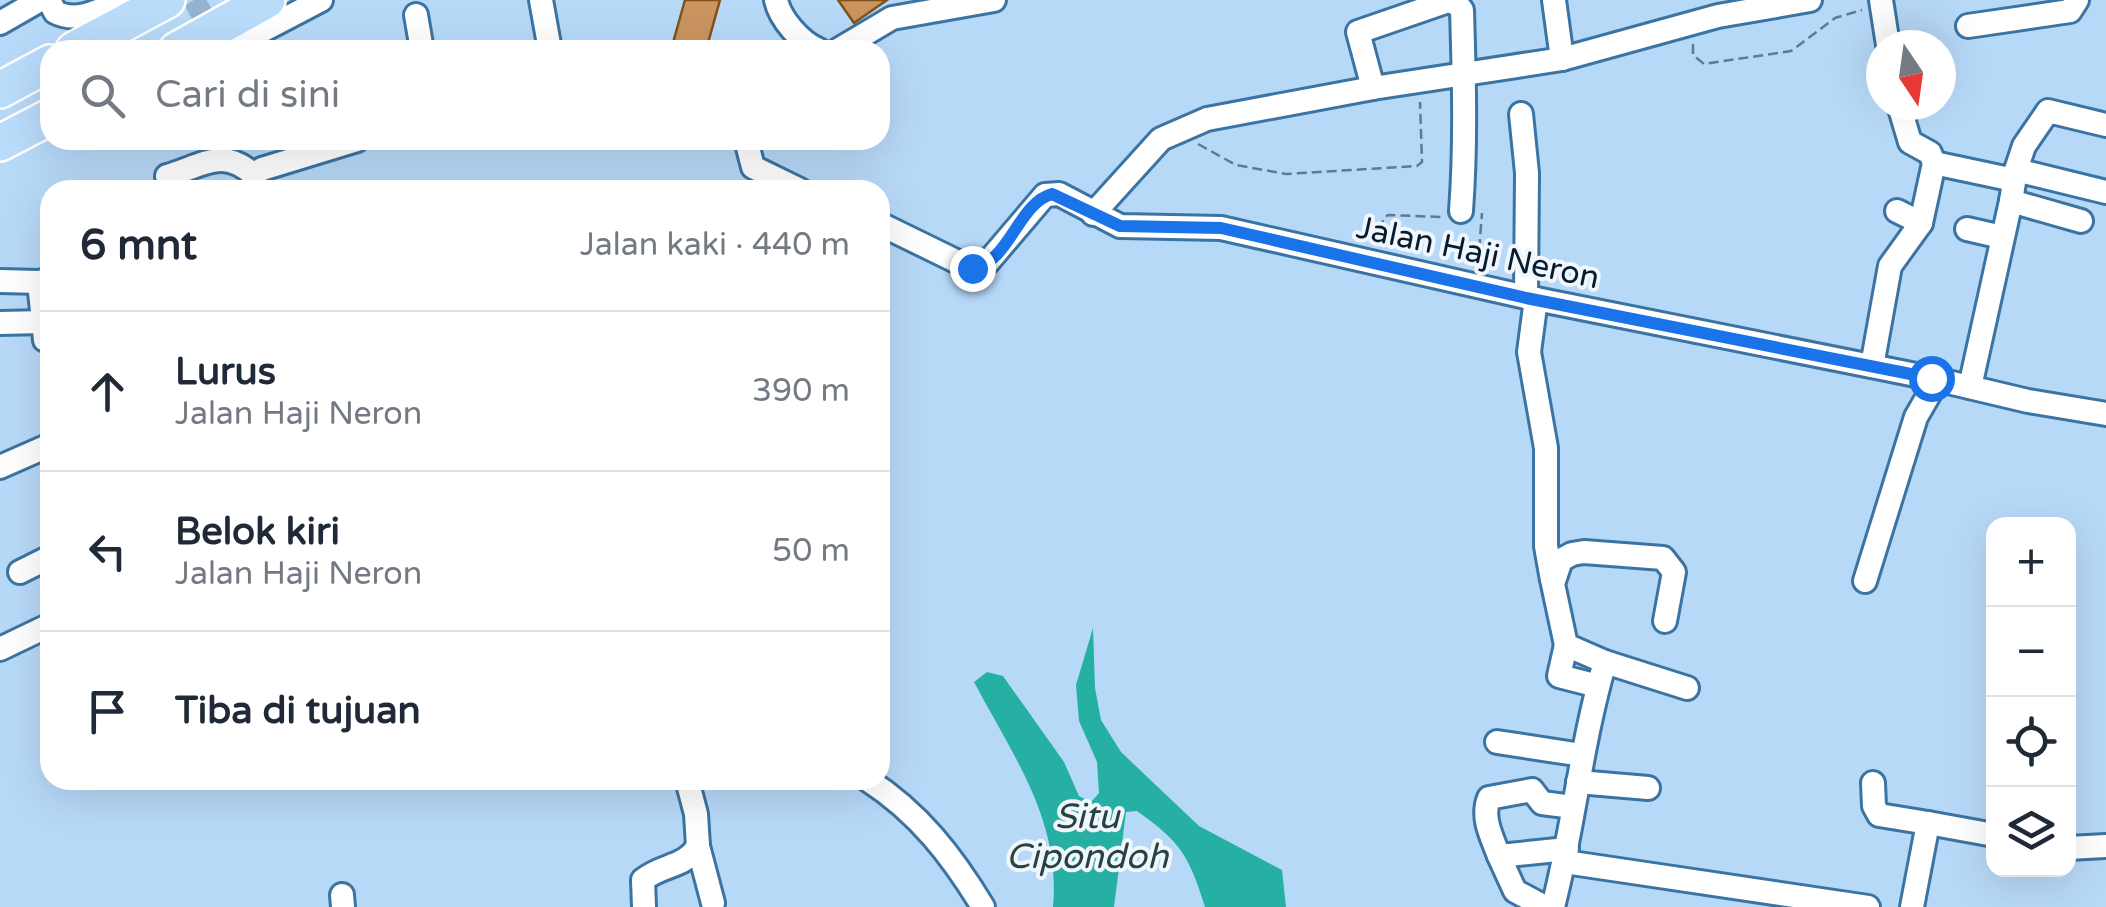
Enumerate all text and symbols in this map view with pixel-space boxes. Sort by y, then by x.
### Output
north arrow [1866,30,1956,120]
search box [40,40,890,150]
icon: search [75,68,130,123]
text: Cari di sini [155,72,340,118]
street label: Jalan Haji Neron [1353,209,1603,297]
text: 6 mnt [80,220,197,271]
text: Jalan kaki · 440 m [580,226,850,264]
route end [950,246,996,292]
text: Lurus [175,349,276,395]
route start [1909,356,1955,402]
icon: ahead [80,364,135,419]
text: 390 m [752,372,850,410]
text: Jalan Haji Neron [175,395,422,433]
text: Belok kiri [175,509,340,555]
map controls [1986,517,2076,877]
button: + [1986,517,2076,607]
icon: left [80,524,135,579]
text: 50 m [772,532,850,570]
text: Jalan Haji Neron [175,555,422,593]
button: − [1986,607,2076,697]
icon: arrive [80,684,135,739]
text: Tiba di tujuan [175,688,421,734]
button: locate [1986,697,2076,787]
button: layers [1986,787,2076,877]
water label: Situ Cipondoh [1006,796,1170,878]

